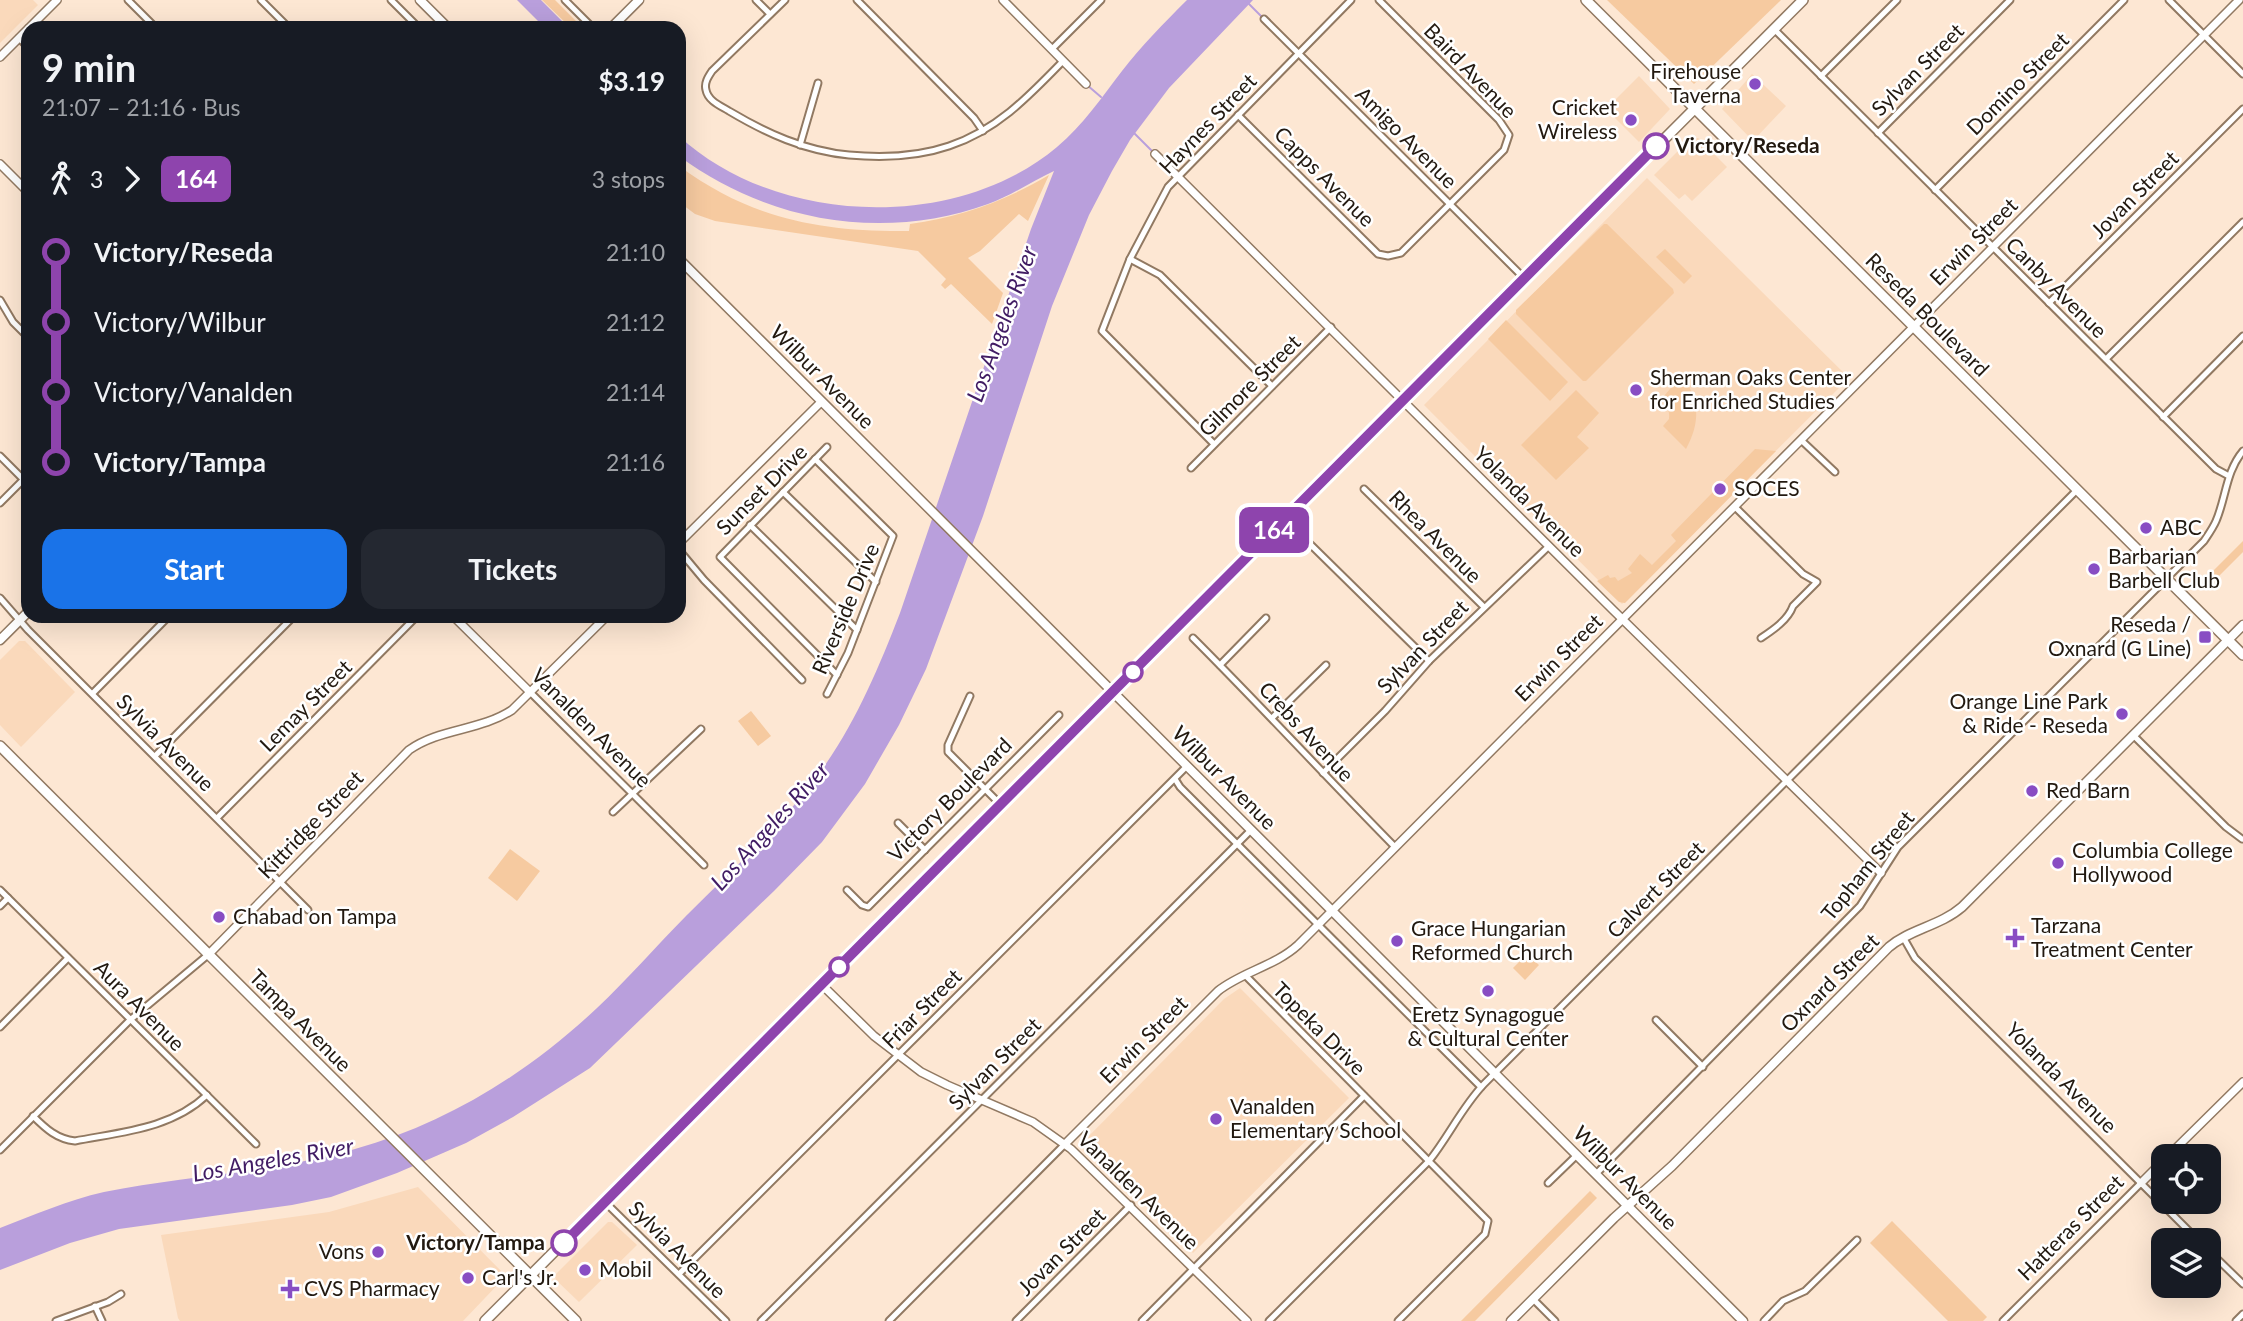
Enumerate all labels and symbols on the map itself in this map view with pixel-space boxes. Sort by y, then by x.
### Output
street label: Baird Avenue [1420,17,1522,123]
street label: Sylvan Street [1866,17,1969,120]
street label: Domino Street [1961,26,2074,139]
place label: Firehouse Taverna [1650,58,1741,107]
street label: Haynes Street [1153,67,1261,178]
marker: Firehouse Taverna [1747,76,1763,92]
street label: Amigo Avenue [1351,81,1463,193]
place label: Cricket Wireless [1538,94,1617,143]
marker: Cricket Wireless [1623,112,1639,128]
street label: Capps Avenue [1270,121,1380,231]
place label: Victory/Reseda [1674,132,1820,157]
marker: Victory/Reseda [1643,133,1669,159]
street label: Jovan Street [2085,145,2183,243]
street label: Erwin Street [1924,192,2022,290]
street label: Canby Avenue [2001,231,2113,343]
water label: Los Angeles River [960,241,1043,405]
street label: Reseda Boulevard [1861,247,1995,381]
street label: Wilbur Avenue [766,319,880,433]
street label: Gilmore Street [1193,329,1305,441]
place label: Sherman Oaks Center for Enriched Studies [1650,364,1852,413]
marker: Sherman Oaks Center for Enriched Studies [1628,382,1644,398]
street label: Sunset Drive [710,438,811,539]
street label: Yolanda Avenue [1470,440,1591,561]
place label: SOCES [1734,475,1800,500]
marker: SOCES [1712,481,1728,497]
street label: Rhea Avenue [1385,485,1487,587]
line badge: 164 [1234,507,1314,553]
place label: ABC [2160,514,2202,539]
marker: ABC [2138,520,2154,536]
street label: Riverside Drive [806,539,883,678]
place label: Barbarian Barbell Club [2108,543,2220,592]
marker: Barbarian Barbell Club [2086,561,2102,577]
street label: Sylvan Street [1371,594,1473,698]
street label: Erwin Street [1509,608,1607,706]
place label: Reseda / Oxnard (G Line) [2048,611,2191,660]
marker: Reseda / Oxnard (G Line) [2197,629,2213,645]
street label: Lemay Street [254,654,356,756]
street label: Vanalden Avenue [527,662,657,792]
unlabelled marker [1123,662,1143,682]
street label: Crebs Avenue [1255,676,1360,786]
street label: Sylvia Avenue [112,688,220,796]
place label: Orange Line Park & Ride - Reseda [1950,688,2108,737]
marker: Orange Line Park & Ride - Reseda [2114,706,2130,722]
street label: Wilbur Avenue [1168,720,1282,834]
street label: Victory Boulevard [882,732,1016,866]
water label: Los Angeles River [704,754,835,895]
street label: Kittridge Street [252,764,368,883]
place label: Red Barn [2046,777,2130,802]
marker: Red Barn [2024,783,2040,799]
street label: Topham Street [1815,805,1919,925]
street label: Calvert Street [1601,835,1709,943]
place label: Columbia College Hollywood [2072,837,2233,886]
marker: Columbia College Hollywood [2050,855,2066,871]
place label: Chabad on Tampa [233,903,397,928]
marker: Chabad on Tampa [211,909,227,925]
place label: Tarzana Treatment Center [2031,912,2193,961]
place label: Grace Hungarian Reformed Church [1411,915,1573,964]
street label: Oxnard Street [1775,927,1884,1036]
marker: Tarzana Treatment Center [2005,928,2025,948]
marker: Grace Hungarian Reformed Church [1389,933,1405,949]
street label: Aura Avenue [90,954,191,1055]
unlabelled marker [829,957,849,977]
street label: Friar Street [876,963,966,1053]
street label: Tampa Avenue [245,964,357,1076]
street label: Topeka Drive [1268,976,1372,1080]
marker: Eretz Synagogue & Cultural Center [1480,983,1496,999]
street label: Erwin Street [1094,990,1192,1088]
place label: Eretz Synagogue & Cultural Center [1407,1001,1569,1050]
street label: Sylvan Street [943,1011,1046,1114]
street label: Yolanda Avenue [2002,1016,2123,1137]
place label: Vanalden Elementary School [1230,1093,1401,1142]
marker: Vanalden Elementary School [1208,1111,1224,1127]
street label: Wilbur Avenue [1569,1120,1683,1234]
street label: Vanalden Avenue [1073,1126,1205,1254]
water label: Los Angeles River [190,1131,357,1187]
street label: Hatteras Street [2012,1169,2128,1285]
street label: Sylvia Avenue [624,1195,732,1303]
street label: Jovan Street [1012,1202,1110,1300]
place label: Victory/Tampa [405,1229,545,1254]
marker: Victory/Tampa [551,1230,577,1256]
place label: Vons [319,1238,364,1263]
marker: Vons [370,1244,386,1260]
place label: Mobil [599,1256,652,1281]
marker: Mobil [577,1262,593,1278]
place label: Carl's Jr. [482,1264,557,1289]
marker: Carl's Jr. [460,1270,476,1286]
place label: CVS Pharmacy [304,1275,440,1300]
marker: CVS Pharmacy [282,1281,298,1297]

